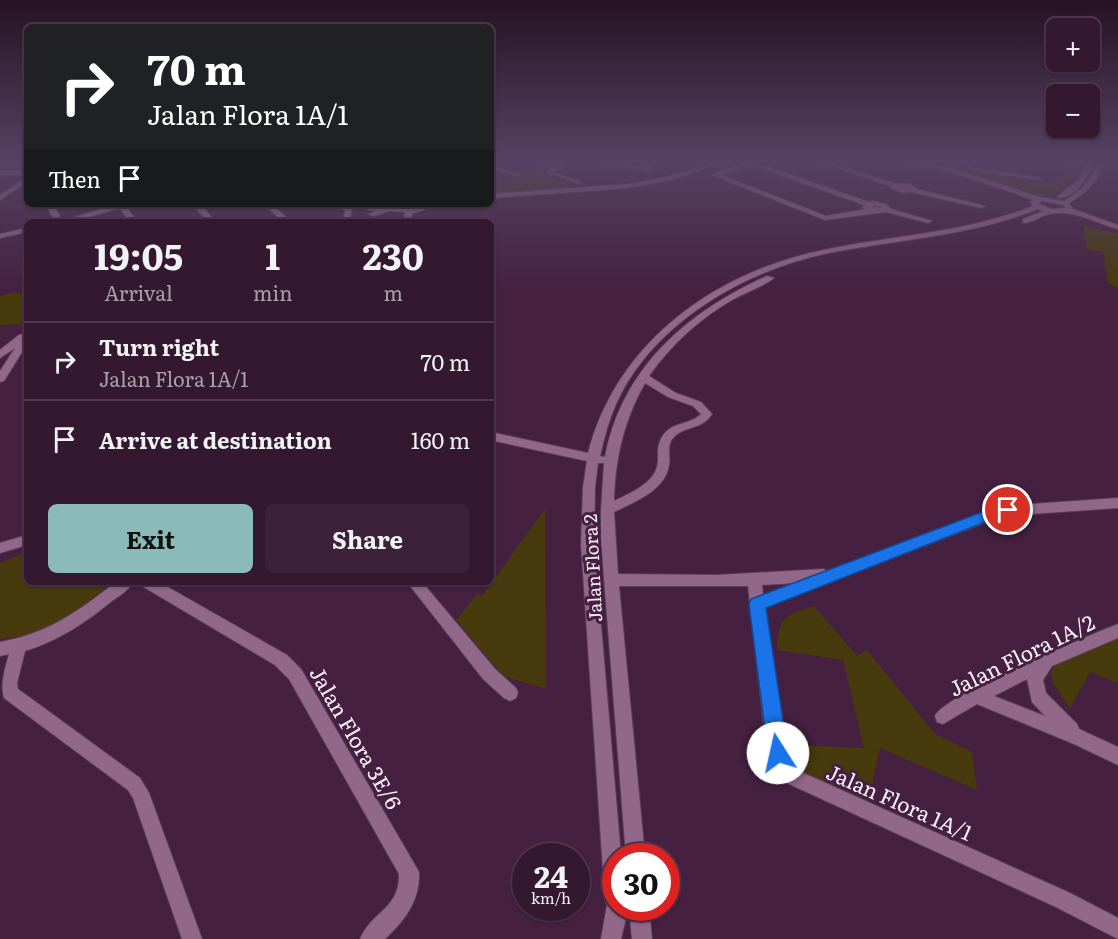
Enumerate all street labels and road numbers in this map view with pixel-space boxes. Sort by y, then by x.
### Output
street label: Jalan Flora 2 [576,513,608,623]
street label: Jalan Flora 1A/2 [943,605,1099,703]
street label: Jalan Flora 3E/6 [303,660,411,814]
street label: Jalan Flora 1A/1 [822,755,978,847]

